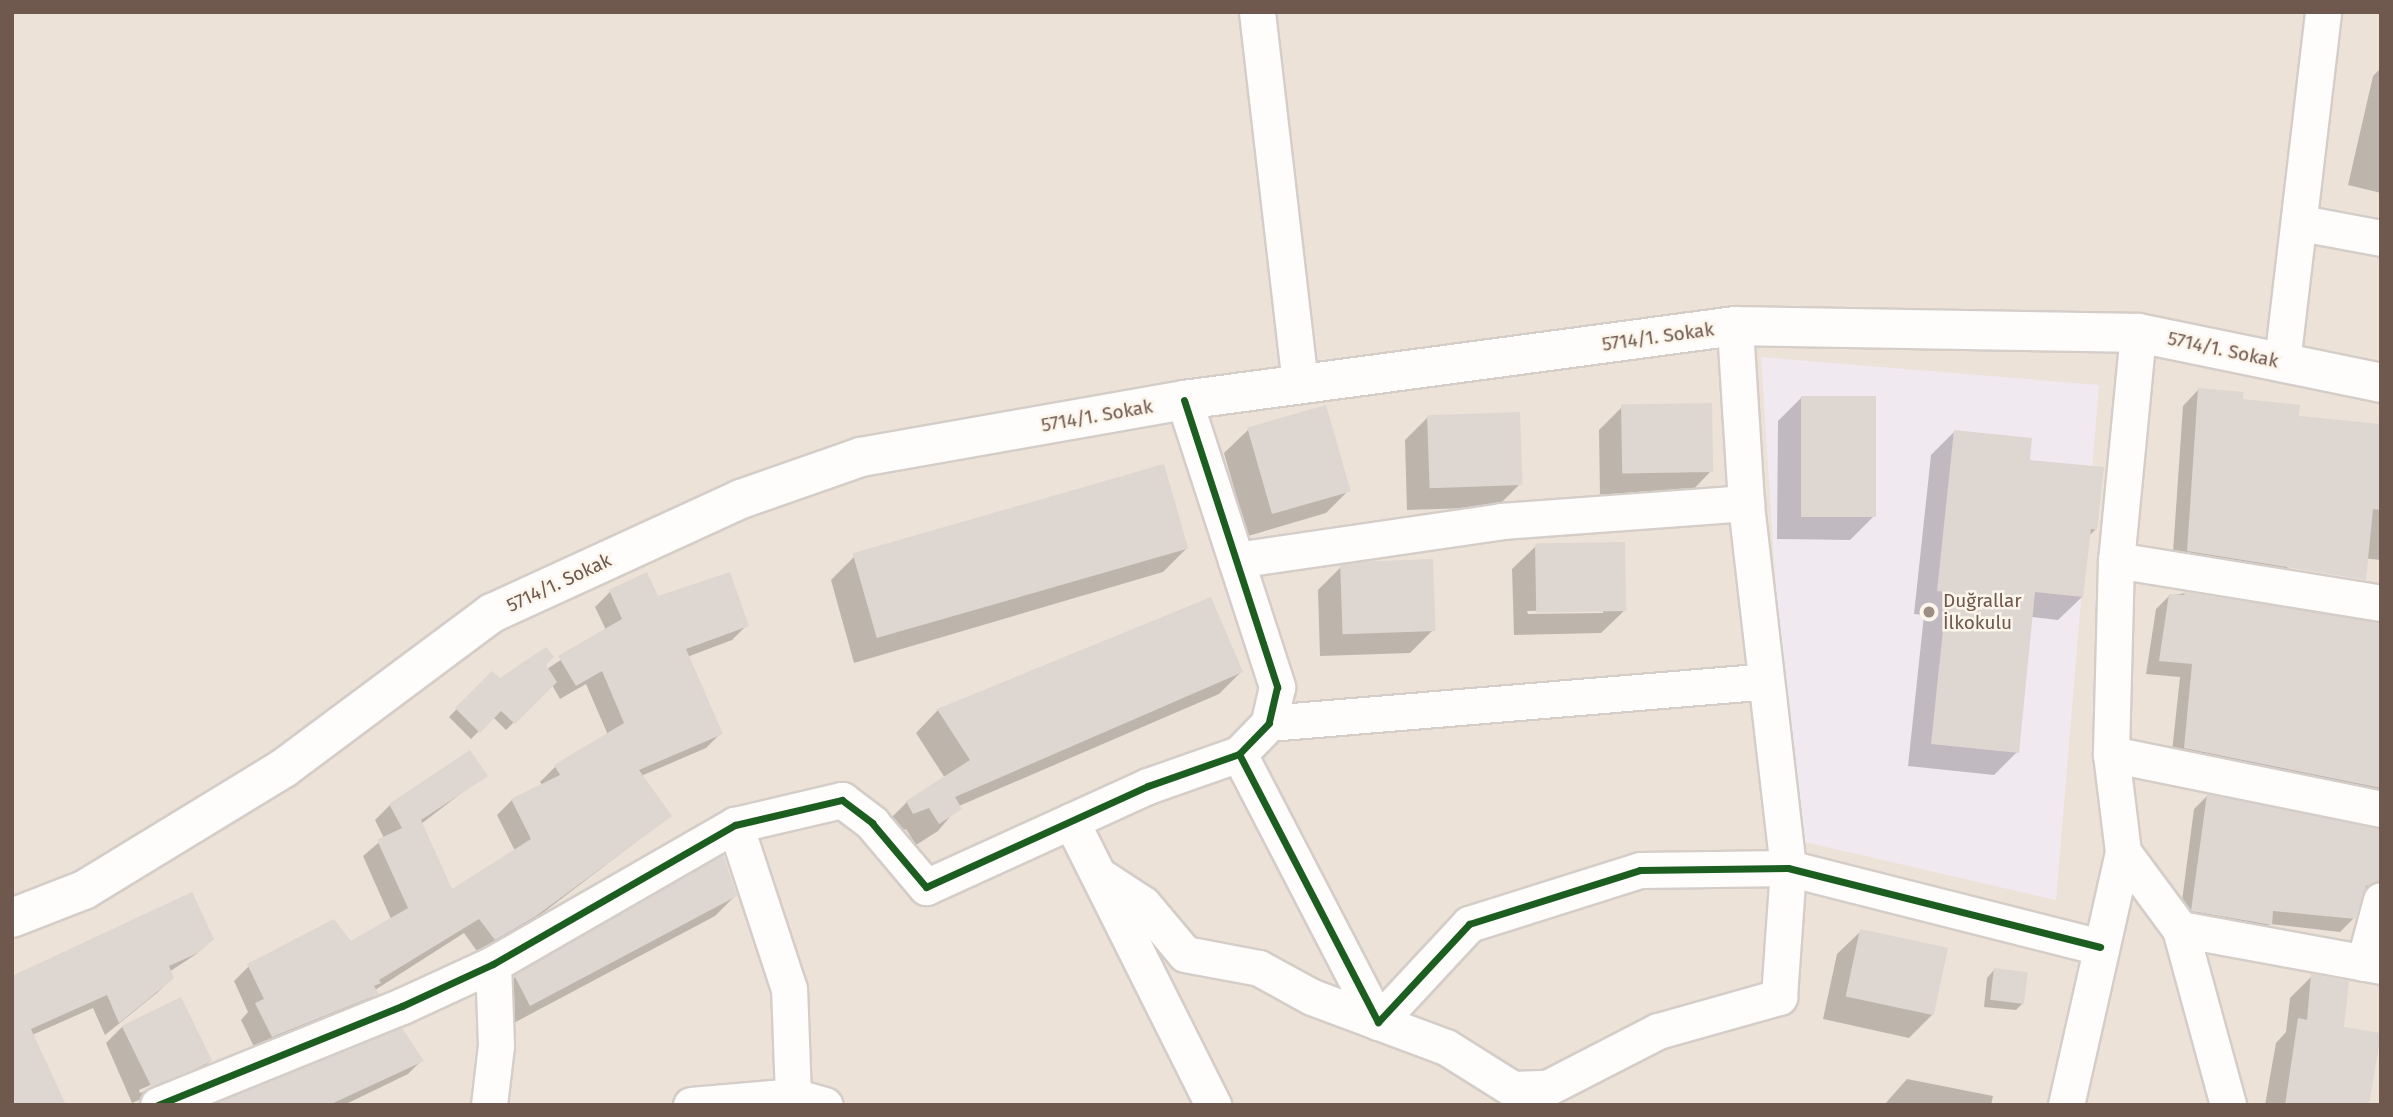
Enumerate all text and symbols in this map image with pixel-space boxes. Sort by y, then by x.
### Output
street label: 5714/1. Sokak [1601,318,1715,356]
street label: 5714/1. Sokak [2166,327,2280,373]
street label: 5714/1. Sokak [1040,395,1154,437]
street label: 5714/1. Sokak [503,549,615,617]
place label: Duğrallar İlkokulu [1943,590,2022,634]
marker: Duğrallar İlkokulu [1921,604,1937,620]

